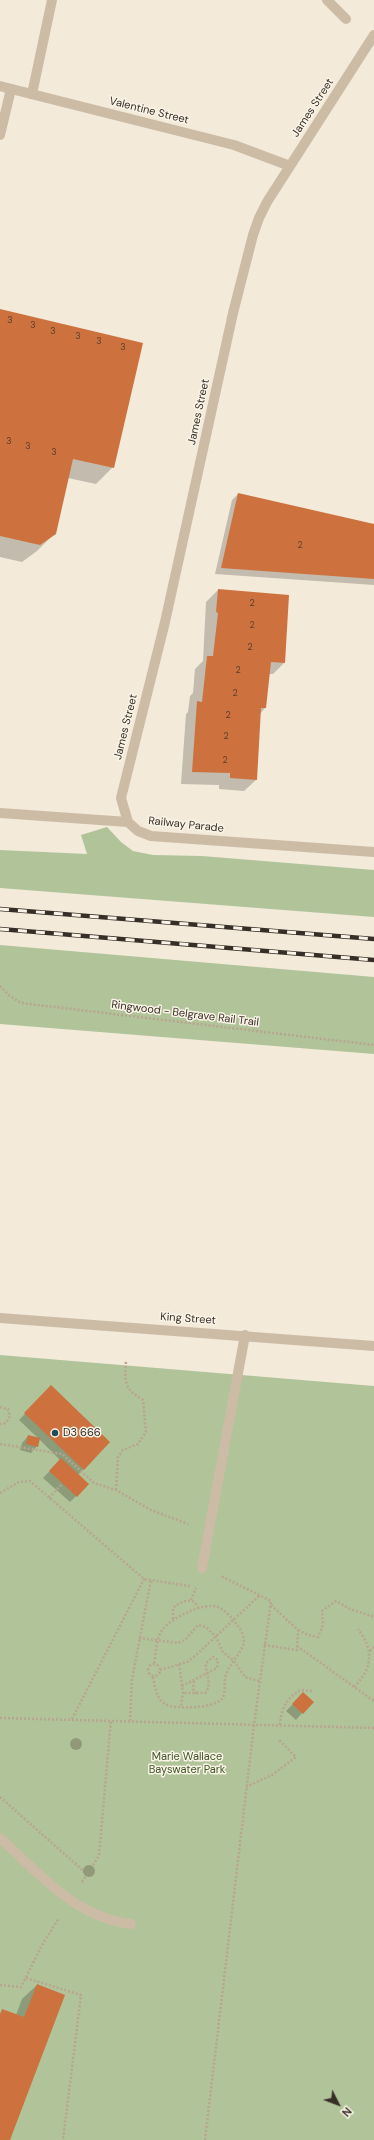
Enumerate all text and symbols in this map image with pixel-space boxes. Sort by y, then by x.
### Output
street label: James Street [289,76,337,140]
street label: Valentine Street [108,95,190,127]
house number: 3 [7,316,13,326]
house number: 3 [30,321,36,331]
house number: 3 [50,327,56,337]
house number: 3 [75,332,81,342]
house number: 3 [96,337,102,347]
house number: 3 [120,343,126,353]
street label: James Street [186,378,212,446]
house number: 3 [6,437,12,447]
house number: 3 [25,442,31,452]
house number: 3 [51,448,57,458]
house number: 2 [297,541,303,551]
house number: 2 [249,599,255,609]
house number: 2 [249,621,255,631]
house number: 2 [247,643,253,653]
house number: 2 [235,666,241,676]
house number: 2 [232,689,238,699]
street label: James Street [111,693,141,761]
house number: 2 [225,711,231,721]
house number: 2 [223,732,229,742]
house number: 2 [222,756,228,766]
street label: Railway Parade [148,814,224,836]
street label: Ringwood - Belgrave Rail Trail [110,998,260,1030]
street label: King Street [160,1310,216,1328]
place label: D3 666 [63,1426,101,1440]
marker: D3 666 [50,1428,60,1438]
park label: Marie Wallace Bayswater Park [149,1750,225,1776]
north arrow [318,2084,358,2124]
text: N [339,2104,355,2120]

